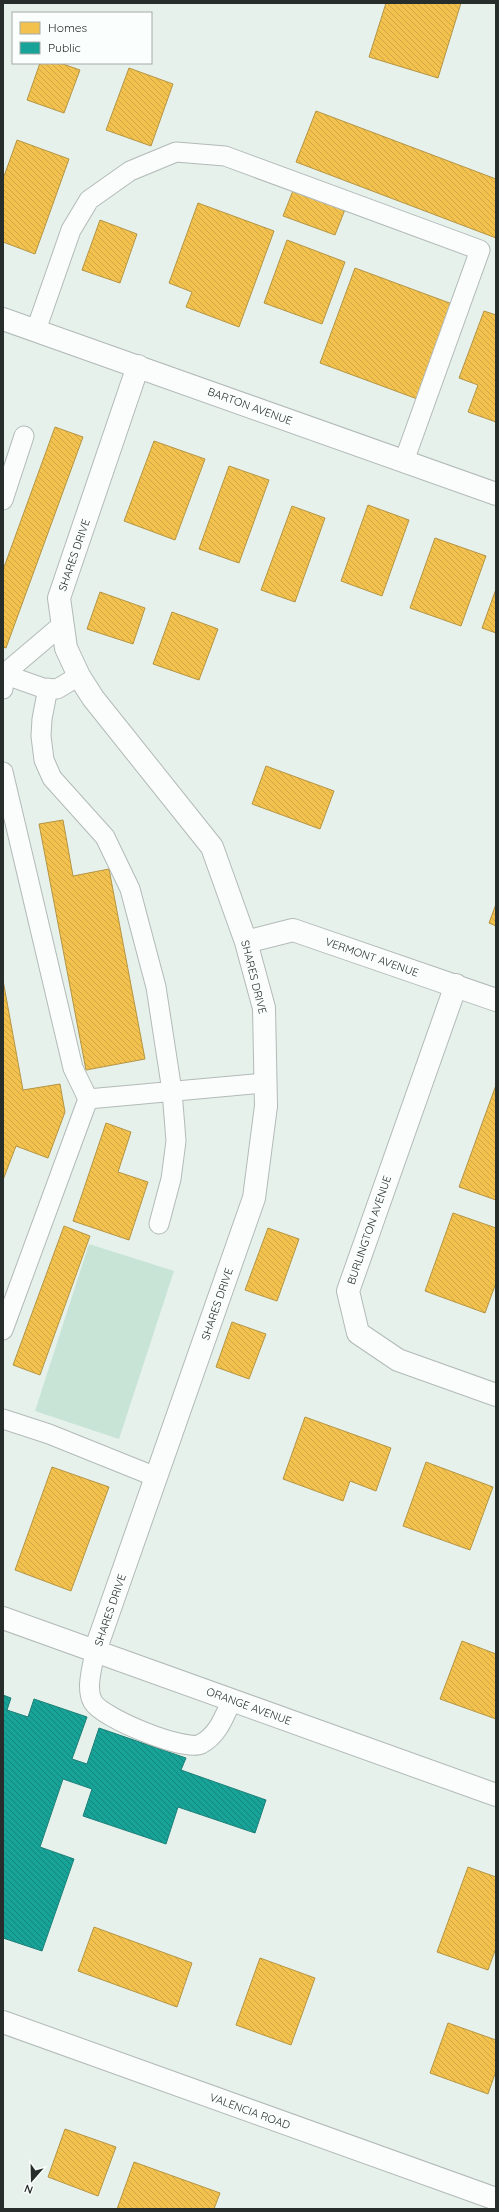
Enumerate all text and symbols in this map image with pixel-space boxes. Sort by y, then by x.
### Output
legend [12,12,152,64]
text: Homes [48,20,88,35]
text: Public [48,40,81,55]
street label: BARTON AVENUE [206,384,294,428]
street label: SHARES DRIVE [55,517,93,593]
street label: VERMONT AVENUE [323,934,421,980]
street label: SHARES DRIVE [238,939,270,1015]
street label: BURLINGTON AVENUE [344,1174,394,1286]
street label: SHARES DRIVE [198,1266,236,1342]
street label: SHARES DRIVE [91,1572,129,1648]
street label: ORANGE AVENUE [205,1684,293,1728]
street label: VALENCIA ROAD [208,2090,292,2132]
north arrow [12,2160,52,2200]
text: N [22,2181,35,2197]

